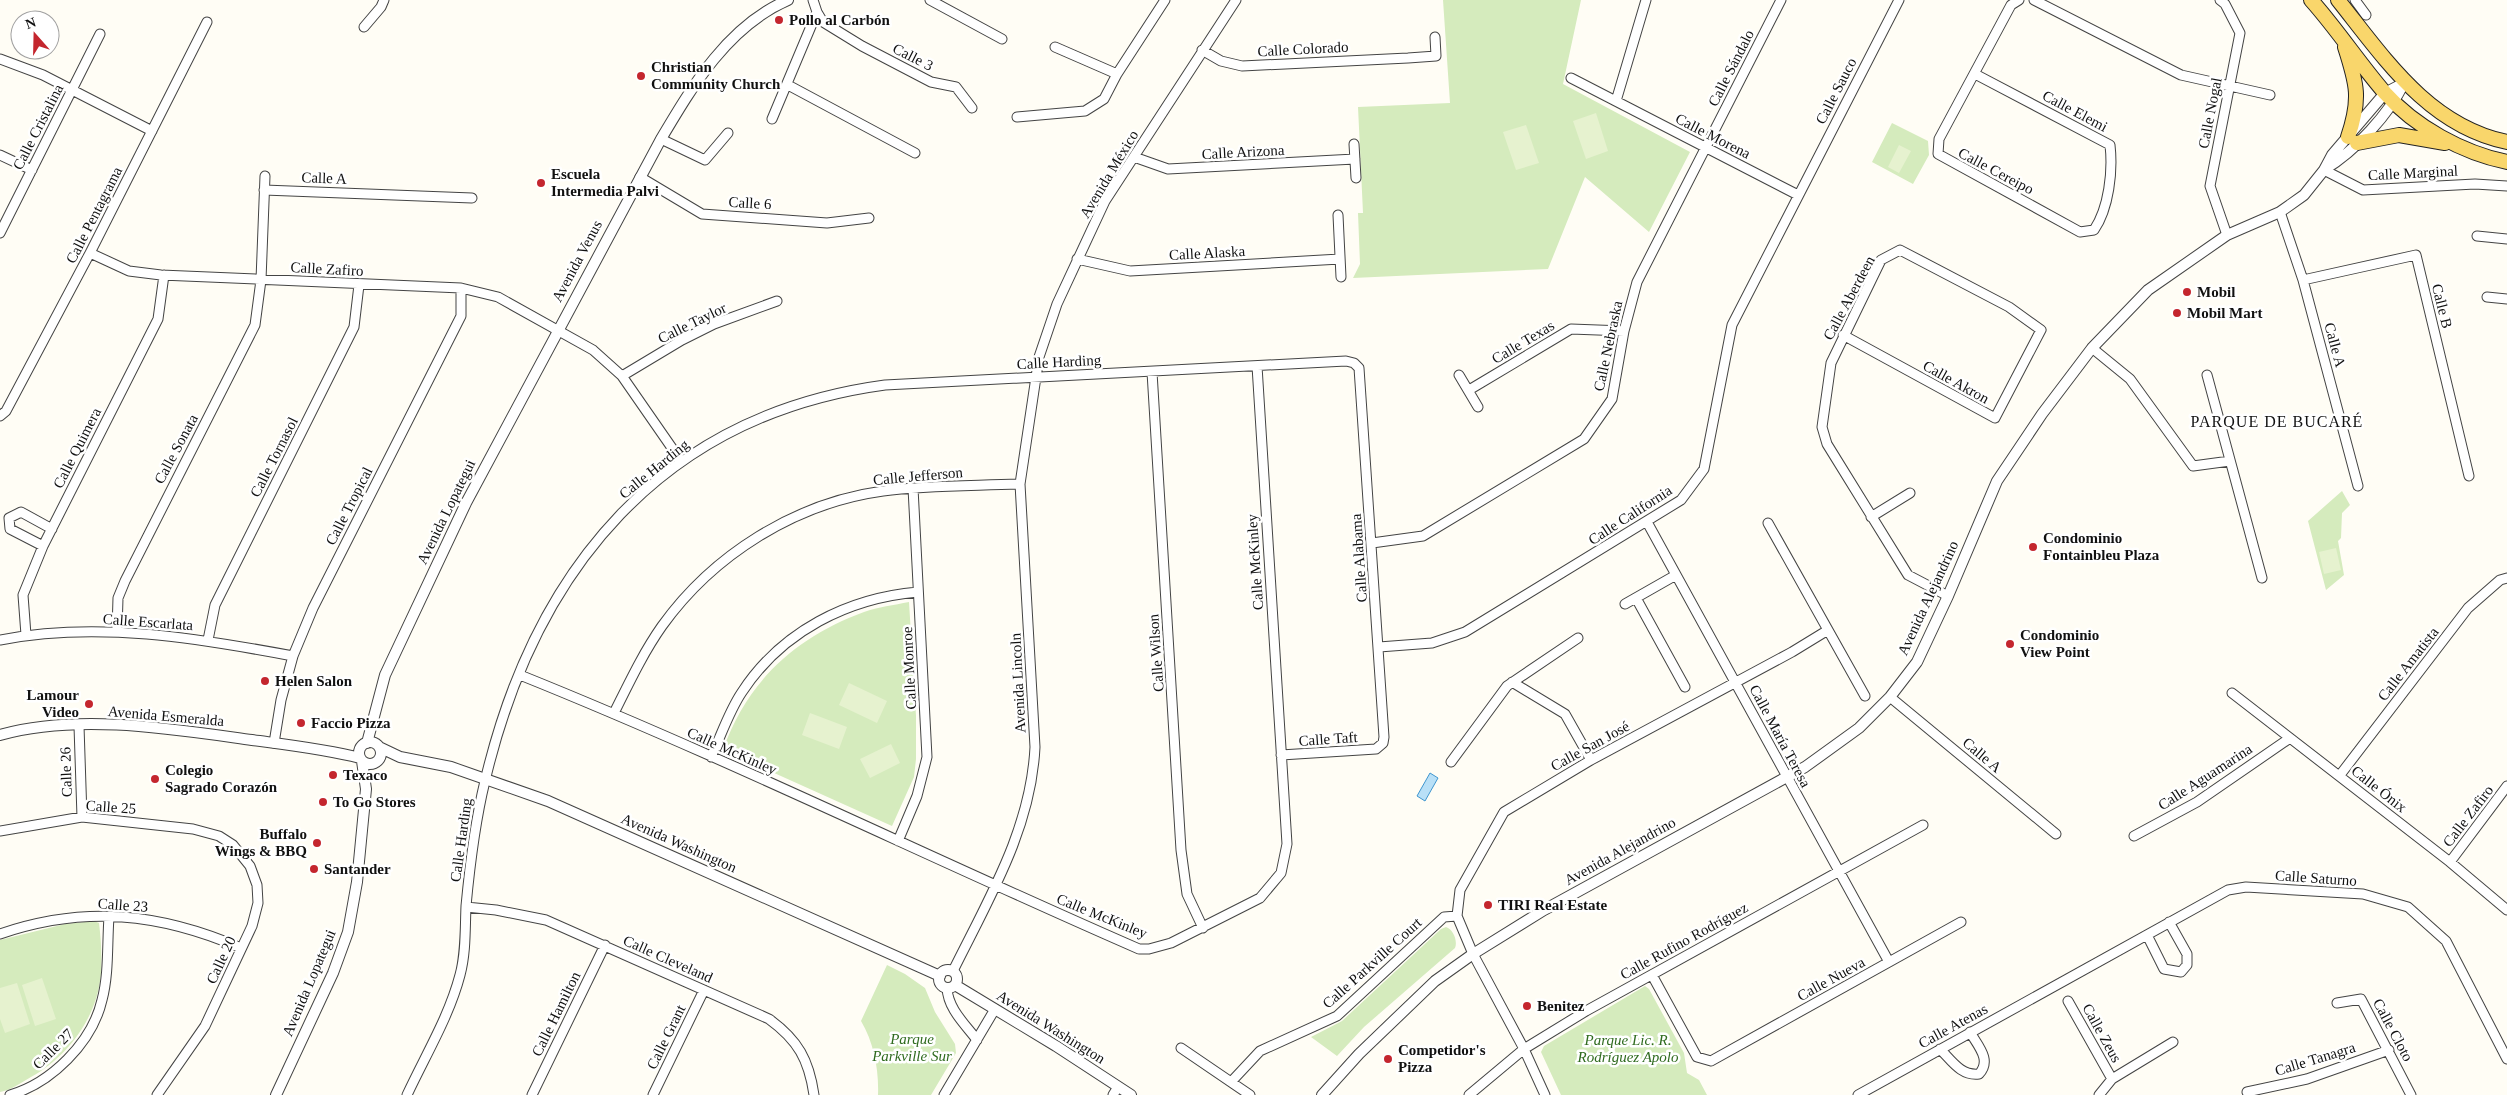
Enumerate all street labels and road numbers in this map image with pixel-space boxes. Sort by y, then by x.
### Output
street label: Calle Sándalo [1705,27,1757,109]
street label: Calle Colorado [1257,39,1349,59]
street label: Calle 3 [890,40,936,74]
street label: Calle Sauco [1813,55,1859,127]
street label: Calle Nogal [2195,76,2225,150]
street label: Calle Cristalina [10,81,67,172]
street label: Calle Elemi [2040,87,2110,135]
street label: Calle Morena [1673,110,1753,162]
street label: Avenida México [1077,127,1141,221]
street label: Calle Arizona [1201,142,1285,162]
street label: Calle Cereipo [1956,144,2036,198]
street label: Calle Marginal [2368,163,2458,183]
street label: Calle Pentagrama [63,164,125,266]
street label: Calle A [301,169,347,187]
street label: Calle 6 [728,194,772,212]
street label: Avenida Venus [549,217,605,304]
street label: Calle Alaska [1169,243,1246,263]
street label: Calle Aberdeen [1820,253,1878,343]
street label: Calle Zafiro [290,259,364,279]
street label: Calle B [2429,282,2455,330]
street label: Calle Nebraska [1591,299,1625,393]
street label: Calle Taylor [655,300,729,346]
street label: Calle Texas [1489,317,1557,367]
street label: Calle A [2321,321,2349,369]
street label: Calle Harding [1016,352,1102,372]
street label: Calle Akron [1920,357,1992,407]
street label: Calle Quimera [50,405,104,491]
street label: Calle Sonata [151,411,201,486]
street label: Calle Tornasol [247,414,301,500]
street label: Calle Harding [616,436,692,502]
street label: Avenida Lopategui [414,457,478,567]
street label: Calle Tropical [322,464,376,548]
street label: Calle Jefferson [872,464,964,488]
street label: Calle California [1585,482,1675,548]
street label: Calle McKinley [1244,513,1266,611]
street label: Calle Alabama [1348,513,1370,603]
street label: Avenida Alejandrino [1894,538,1962,658]
street label: Calle Escarlata [102,611,194,633]
street label: Calle Wilson [1145,613,1167,692]
street label: Calle Amatista [2374,624,2442,704]
street label: Calle Monroe [899,626,919,710]
street label: Avenida Lincoln [1007,632,1029,733]
street label: Calle María Teresa [1746,682,1814,790]
street label: Avenida Esmeralda [107,703,225,729]
street label: Calle San José [1548,718,1632,774]
street label: Calle McKinley [685,724,780,778]
street label: Calle Taft [1298,729,1359,749]
street label: Calle A [1959,734,2005,776]
street label: Calle Aguamarina [2155,741,2255,813]
street label: Calle 26 [57,746,75,797]
street label: Calle Ónix [2348,763,2410,816]
street label: Calle Zafiro [2440,782,2496,850]
street label: Calle 25 [85,797,137,817]
street label: Calle Harding [447,797,475,883]
street label: Avenida Washington [619,810,740,876]
street label: Avenida Alejandrino [1562,814,1678,888]
street label: Calle Saturno [2275,867,2357,889]
street label: Calle McKinley [1054,891,1150,942]
street label: Calle 23 [97,895,149,915]
street label: Calle Rufino Rodríguez [1617,899,1751,983]
street label: Calle Parkville Court [1319,914,1425,1012]
street label: Avenida Lopategui [279,927,339,1039]
street label: Calle Cleveland [621,932,716,986]
street label: Calle 20 [203,934,239,986]
street label: Calle Nueva [1795,954,1868,1004]
street label: Calle Hamilton [529,969,584,1059]
street label: Avenida Washington [994,987,1108,1067]
street label: Calle Cloto [2370,996,2416,1064]
street label: Calle Atenas [1916,1000,1990,1051]
street label: Calle Grant [644,1001,689,1072]
street label: Calle Zeus [2079,1001,2125,1065]
street label: Calle 27 [30,1025,77,1072]
street label: Calle Tanagra [2273,1039,2357,1079]

